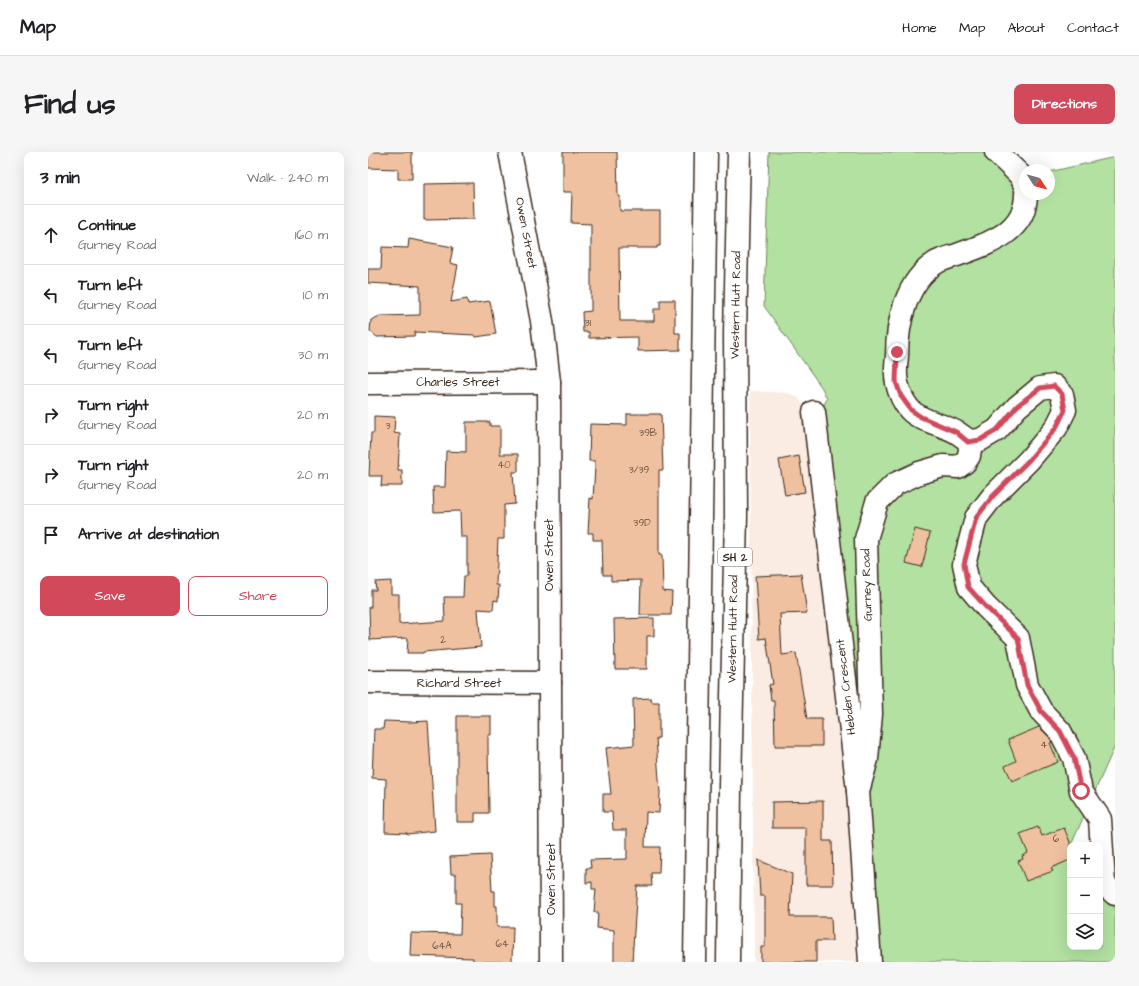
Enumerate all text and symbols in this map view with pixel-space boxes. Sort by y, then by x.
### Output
text: Map [20,14,56,41]
text: Home [902,18,937,38]
text: Map [959,18,985,38]
text: About [1007,18,1045,38]
text: Contact [1067,18,1119,38]
button: Directions [1014,84,1115,124]
text: Find us [24,85,115,124]
north arrow [1019,164,1055,200]
text: 3 min [40,166,80,190]
text: Walk · 240 m [247,169,328,187]
street label: Owen Street [511,196,541,270]
text: Continue [78,215,136,236]
icon: ahead [40,224,62,246]
text: 160 m [295,226,328,244]
text: Gurney Road [78,236,157,254]
street label: Western Hutt Road [727,251,745,359]
text: Turn left [78,275,142,296]
icon: left [40,284,62,306]
text: 10 m [303,286,328,304]
text: Gurney Road [78,296,157,314]
house number: 31 [585,316,592,330]
text: Turn left [78,335,142,356]
route end [888,343,906,361]
icon: left [40,344,62,366]
text: 30 m [298,346,328,364]
text: Gurney Road [78,356,157,374]
street label: Charles Street [416,374,500,391]
text: Turn right [78,395,149,416]
icon: right [40,404,62,426]
text: 20 m [297,406,328,424]
text: Gurney Road [78,416,157,434]
house number: 3 [385,419,391,433]
house number: 39B [639,426,657,440]
text: Turn right [78,455,149,476]
house number: 40 [497,458,511,472]
house number: 3/39 [629,463,650,477]
icon: right [40,464,62,486]
text: 20 m [297,466,328,484]
text: Gurney Road [78,476,157,494]
house number: 39D [633,516,651,530]
street label: Owen Street [541,519,558,591]
icon: arrive [40,524,62,546]
text: Arrive at destination [78,524,219,545]
road number: SH 2 [718,548,752,566]
street label: Gurney Road [857,548,878,622]
street label: Western Hutt Road [724,575,742,683]
button: Save [40,576,180,616]
button: Share [188,576,328,616]
house number: 2 [440,633,446,647]
street label: Hebden Crescent [832,638,860,736]
street label: Richard Street [417,675,501,692]
house number: 4 [1041,738,1048,752]
route start [1072,782,1090,800]
house number: 6 [1053,832,1060,846]
map controls [1067,842,1103,950]
button: + [1067,842,1103,878]
street label: Owen Street [543,843,560,915]
button: − [1067,878,1103,914]
button: layers [1067,914,1103,950]
house number: 64 [495,937,509,951]
house number: 64A [432,939,452,953]

